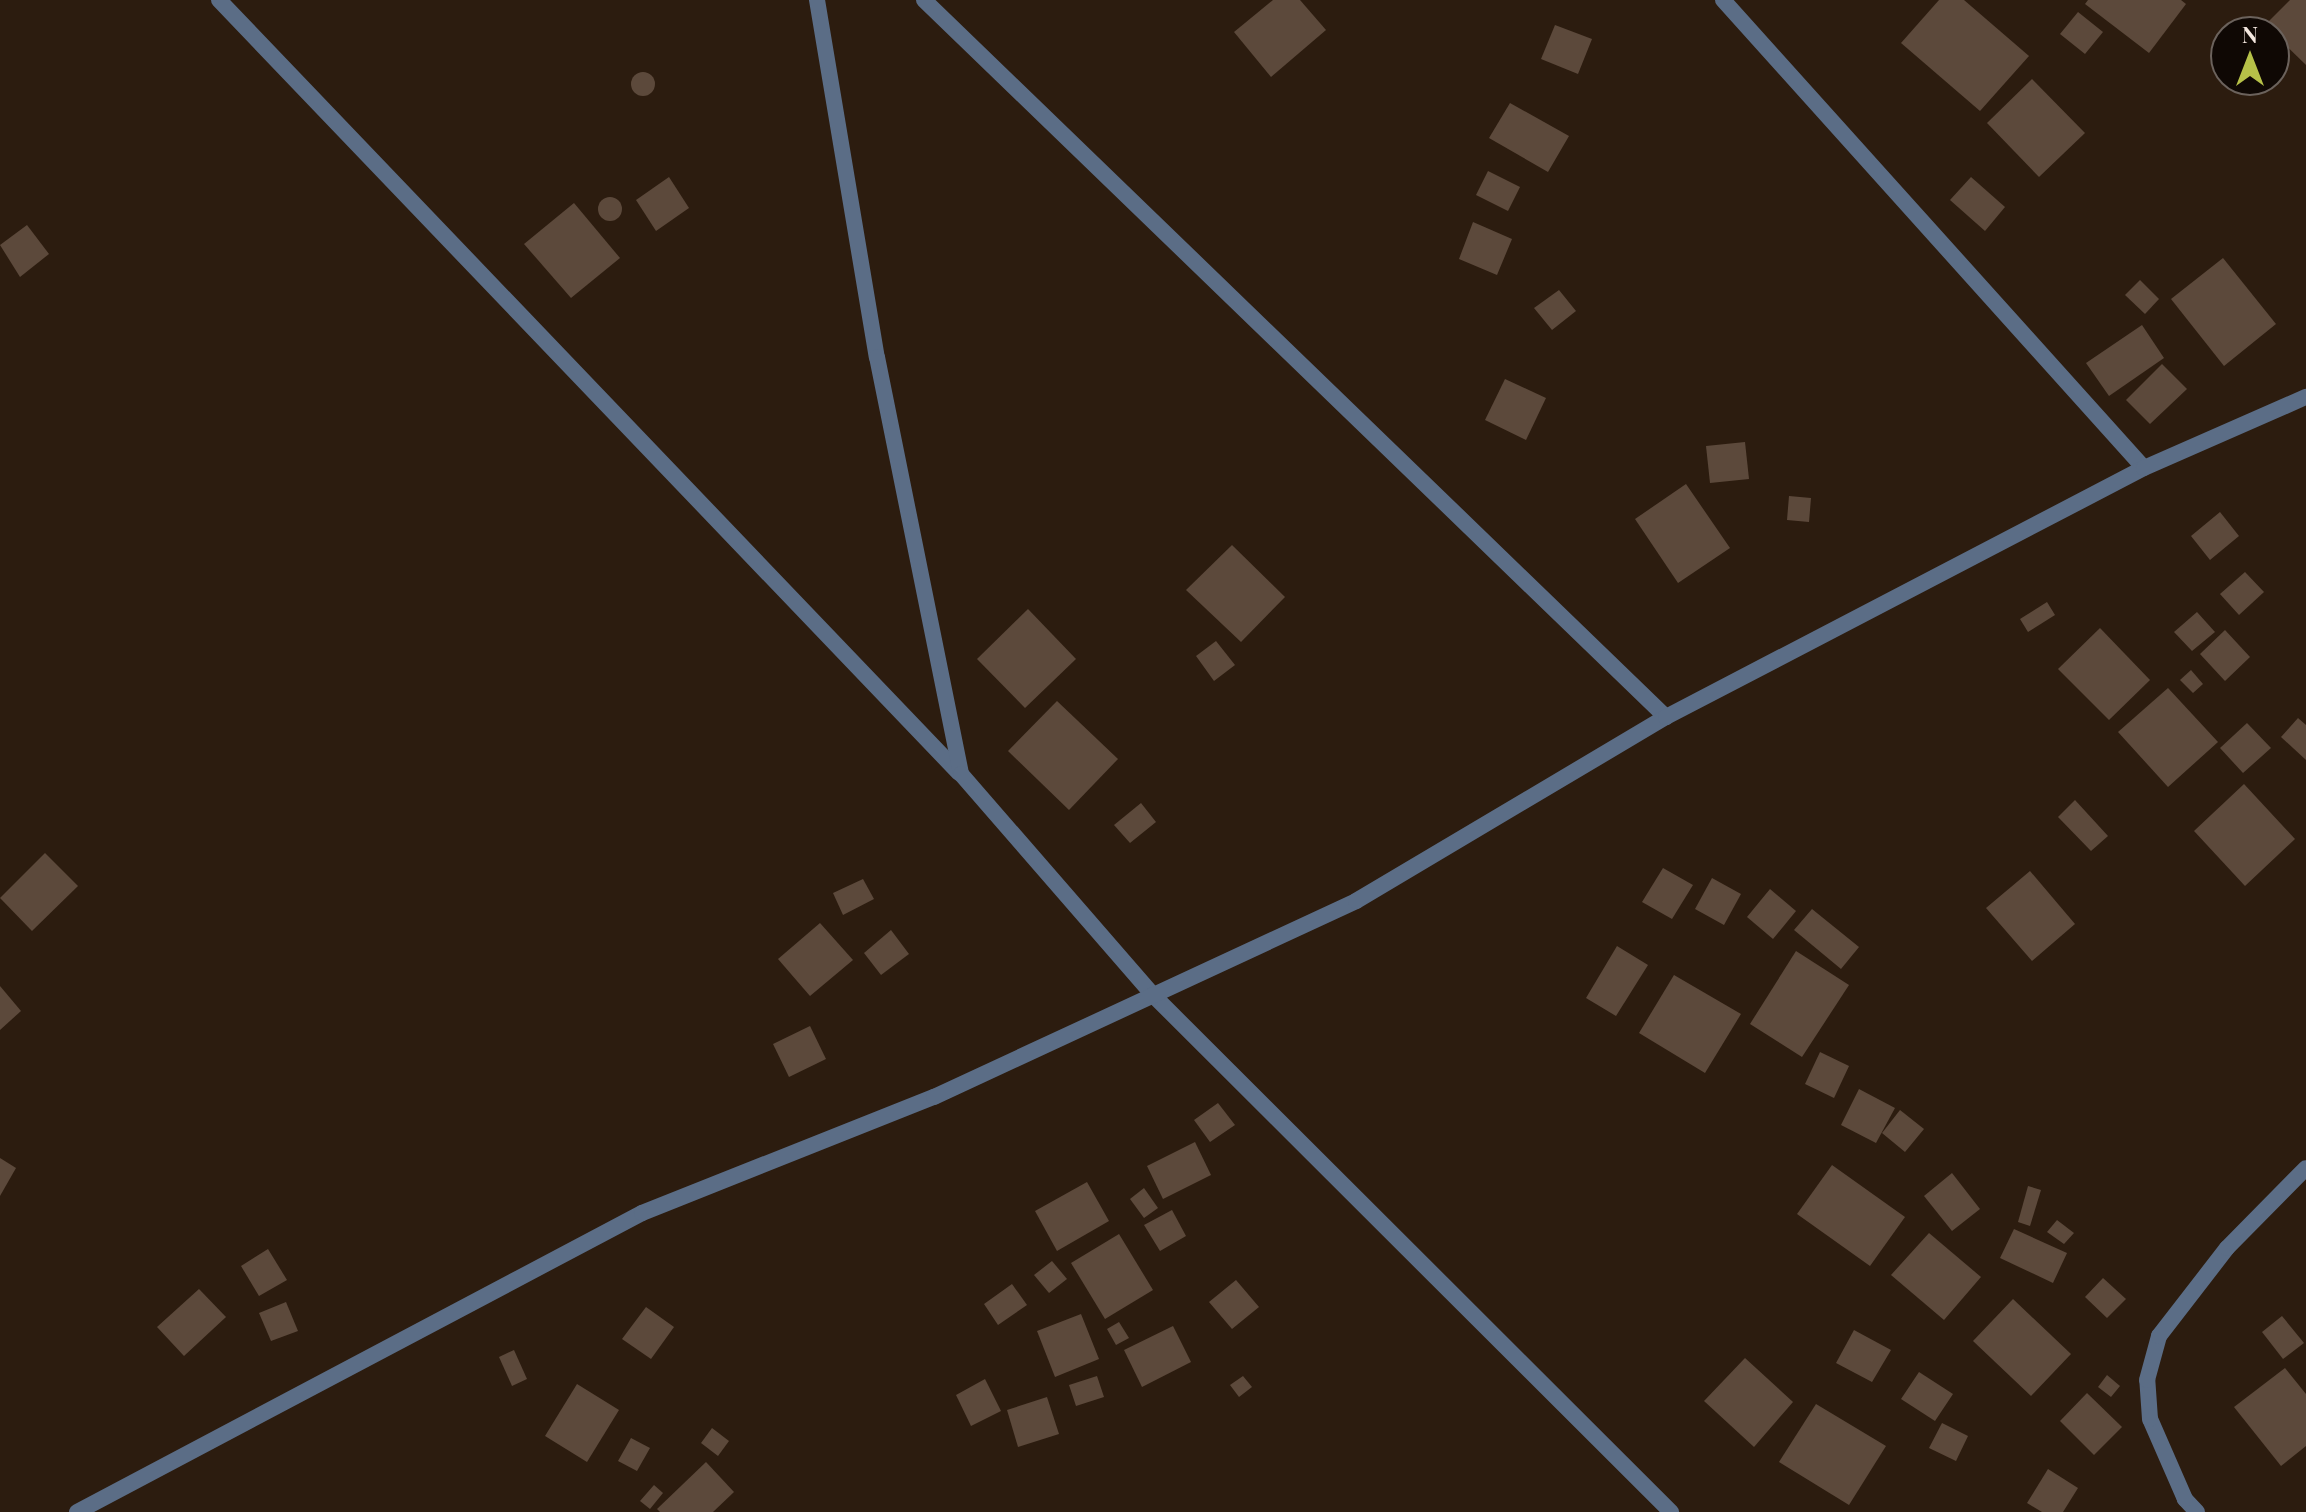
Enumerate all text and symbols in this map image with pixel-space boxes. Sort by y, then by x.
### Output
north arrow [2210,16,2290,96]
text: N [2242,19,2258,49]

